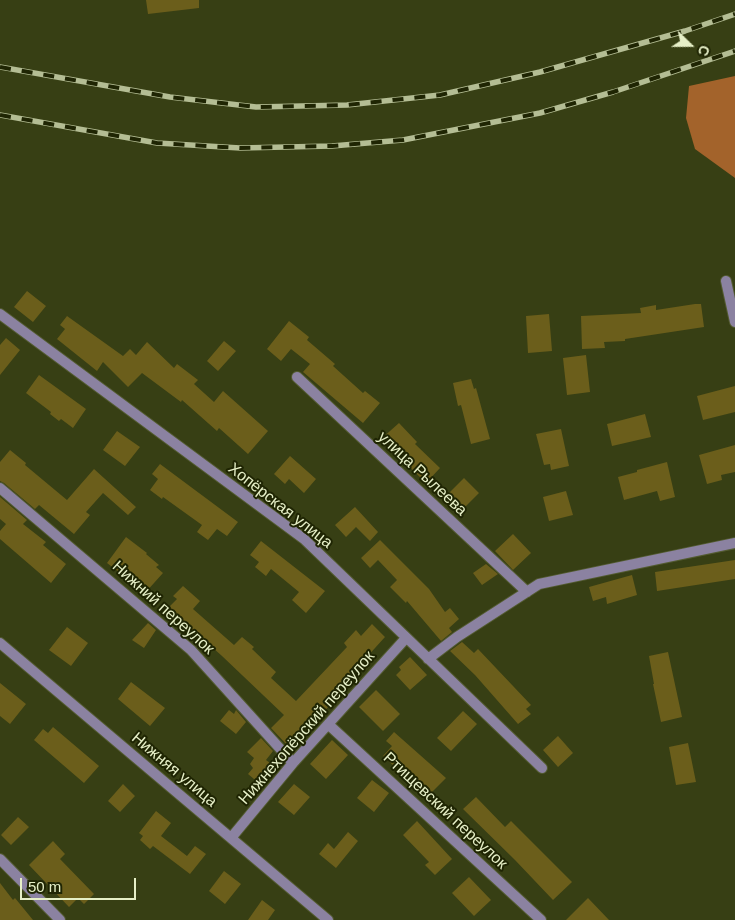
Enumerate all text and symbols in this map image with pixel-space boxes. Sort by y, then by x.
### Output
north arrow [665,20,715,70]
text: С [695,43,713,58]
street label: улица Рылеева [373,428,471,520]
street label: Хопёрская улица [224,459,336,553]
street label: Нижний переулок [108,557,218,659]
street label: Нижнехопёрский переулок [235,647,379,809]
street label: Нижняя улица [127,729,221,811]
street label: Ртищевский переулок [379,748,511,874]
scale bar [22,868,139,900]
text: 50 m [28,878,61,895]

